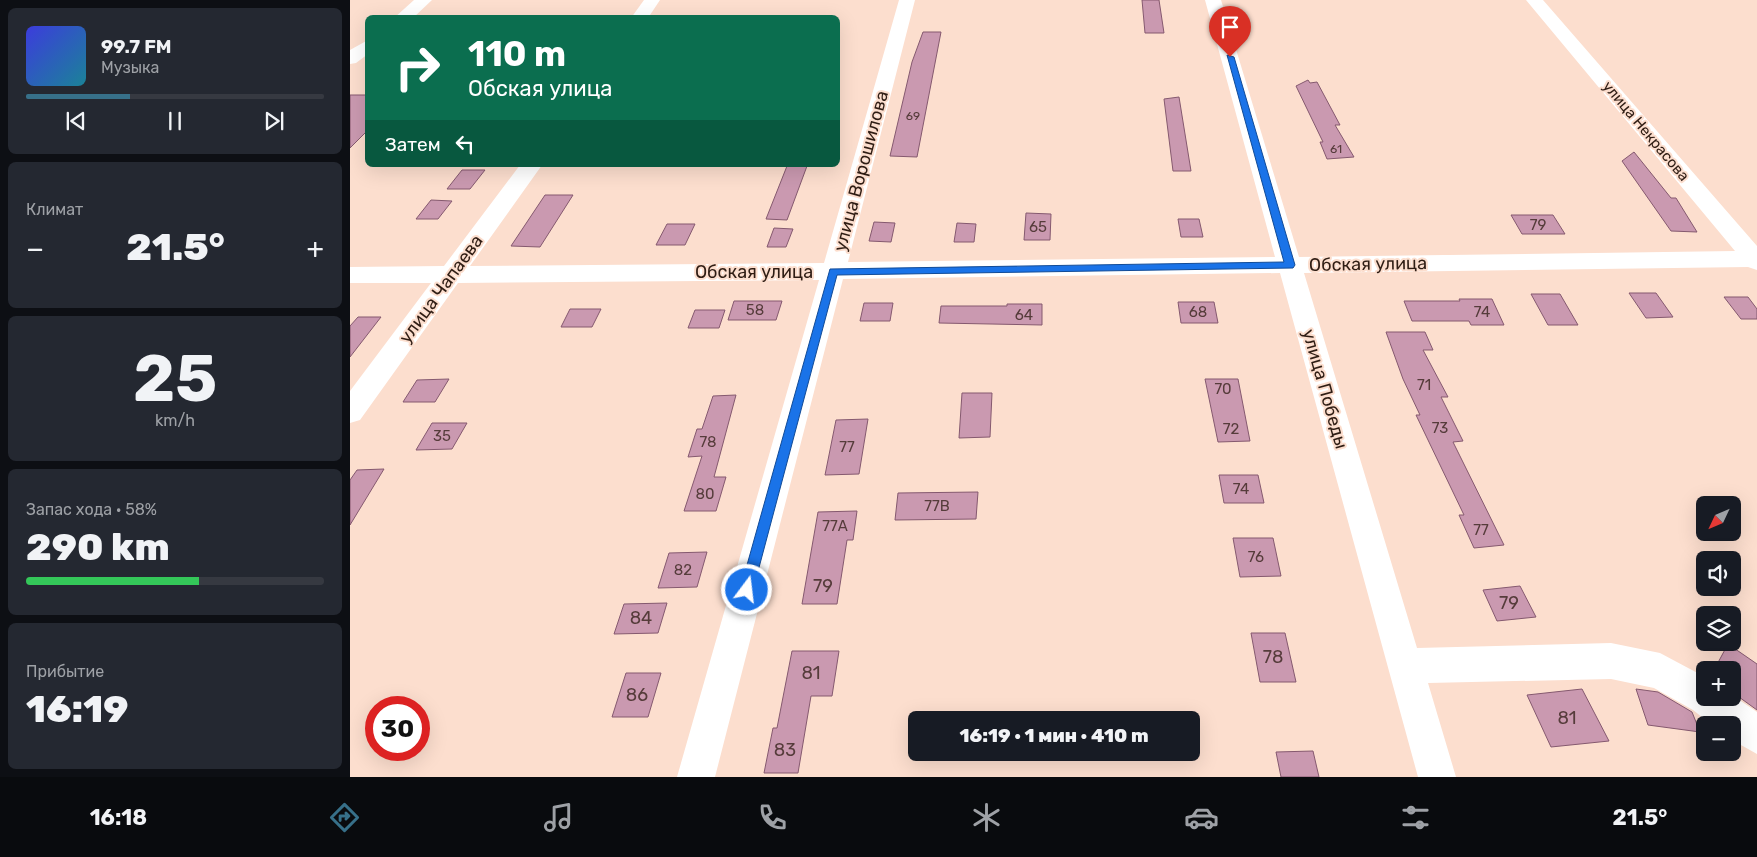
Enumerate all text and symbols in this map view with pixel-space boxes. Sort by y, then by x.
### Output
pin [1209,6,1251,57]
icon: arrive [1216,13,1244,41]
text: 110 m [468,33,566,75]
text: 99.7 FM [101,35,172,58]
icon: right [385,35,450,100]
text: Музыка [101,58,159,77]
text: Обская улица [468,75,612,102]
street label: улица Некрасова [1599,77,1693,185]
street label: улица Ворошилова [829,88,893,254]
icon: previous [62,107,90,135]
icon: pause [161,107,189,135]
icon: next [260,107,288,135]
house number: 69 [906,109,920,123]
icon: left [451,130,479,158]
text: Затем [385,133,441,156]
house number: 61 [1330,142,1342,156]
text: Климат [26,200,83,219]
house number: 79 [1530,216,1546,234]
house number: 65 [1029,218,1047,236]
text: 21.5° [126,224,225,270]
street label: улица Чапаева [394,231,488,347]
text: − [26,232,44,265]
text: + [307,232,324,265]
street label: Обская улица [1309,252,1427,276]
street label: Обская улица [695,261,813,283]
house number: 58 [746,301,764,319]
house number: 68 [1189,303,1207,321]
house number: 74 [1474,303,1490,321]
house number: 64 [1015,306,1033,324]
street label: улица Победы [1297,327,1353,451]
text: 25 [133,340,217,417]
house number: 71 [1417,376,1431,394]
house number: 70 [1214,380,1232,398]
text: km/h [155,411,195,430]
house number: 73 [1432,419,1448,437]
house number: 72 [1223,420,1239,438]
house number: 35 [433,427,451,445]
house number: 78 [699,433,717,451]
house number: 77 [839,438,855,456]
house number: 74 [1233,480,1249,498]
house number: 80 [695,485,715,503]
north arrow [1696,496,1741,541]
map controls [1696,496,1741,761]
house number: 77В [924,497,950,515]
text: Запас хода · 58% [26,500,157,519]
house number: 77А [822,517,848,535]
house number: 77 [1473,521,1489,539]
text: 290 km [26,524,170,570]
house number: 76 [1248,548,1264,566]
button: sound [1696,551,1741,596]
house number: 82 [674,561,692,579]
position arrow [720,563,772,615]
house number: 79 [813,575,833,597]
house number: 79 [1499,592,1519,614]
button: layers [1696,606,1741,651]
house number: 84 [630,607,652,629]
house number: 78 [1263,646,1283,668]
button: + [1696,661,1741,706]
text: Прибытие [26,662,104,681]
house number: 81 [801,662,821,684]
house number: 86 [626,684,648,706]
text: 16:19 [26,686,128,732]
speed limit sign: 30 [365,696,430,761]
house number: 81 [1557,707,1577,729]
button: − [1696,716,1741,761]
text: 16:19 · 1 мин · 410 m [959,724,1149,747]
house number: 83 [774,739,796,761]
icon: directions [327,800,362,835]
icon: music [541,800,576,835]
icon: phone [755,800,790,835]
icon: climate [969,800,1004,835]
icon: car [1184,800,1219,835]
icon: filters [1398,800,1433,835]
text: 16:18 [90,804,147,831]
text: 21.5° [1612,804,1667,831]

